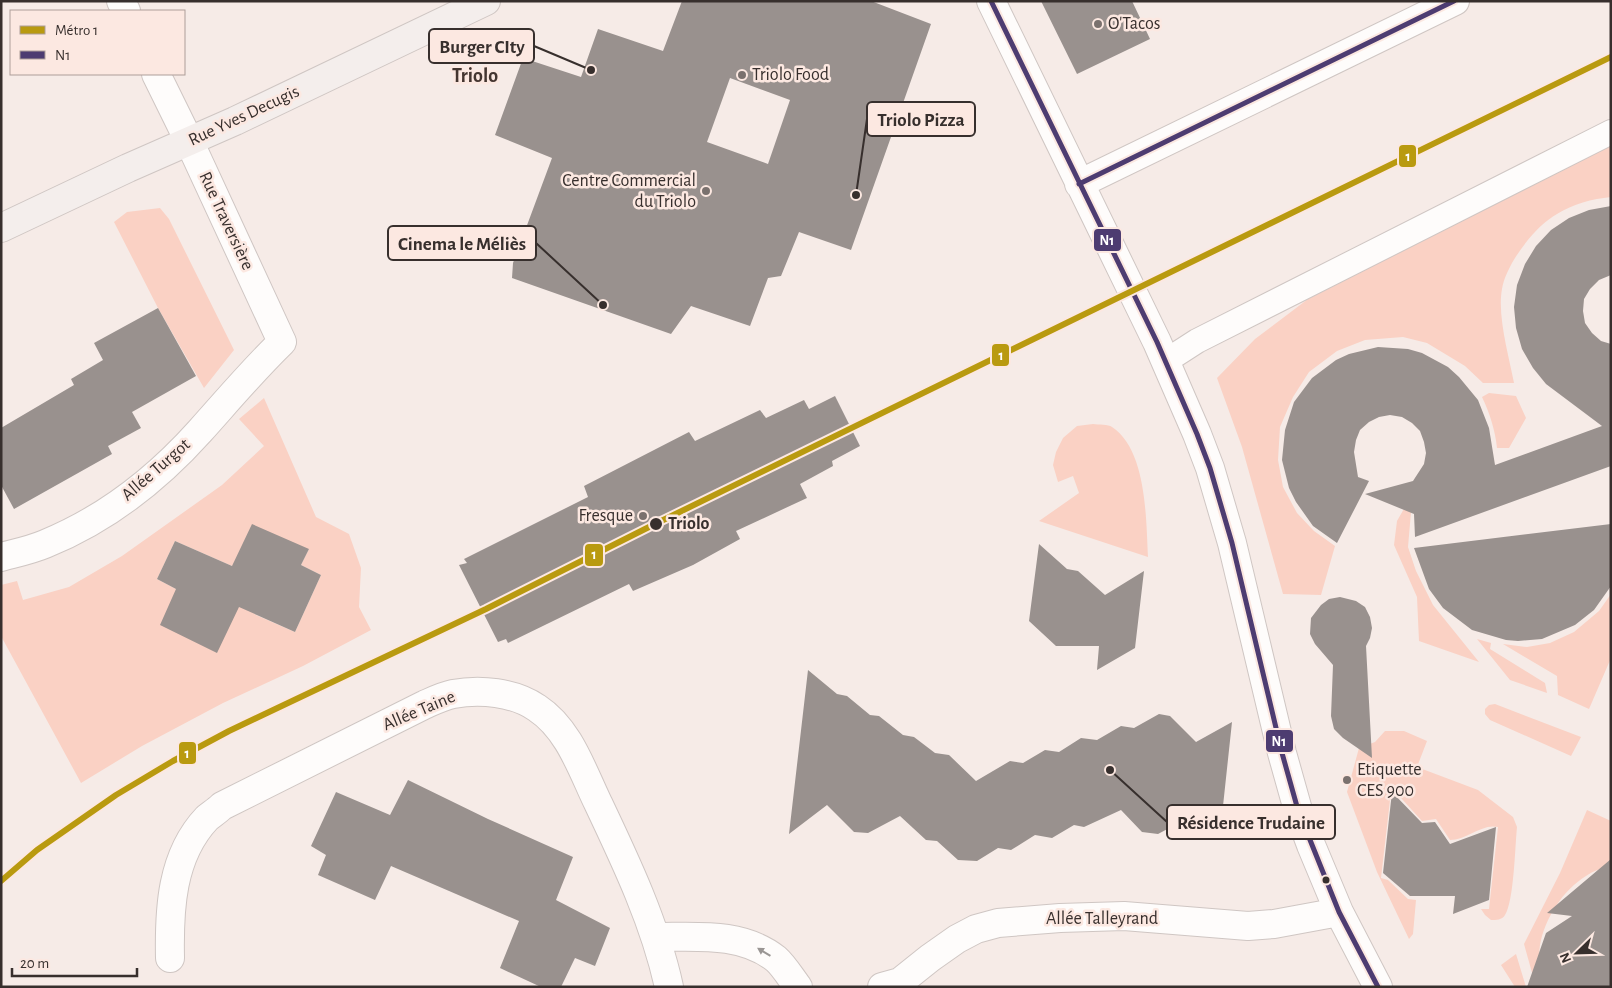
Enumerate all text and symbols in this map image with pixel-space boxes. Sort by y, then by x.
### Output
legend [10,10,185,75]
place label: O'Tacos [1108,15,1161,33]
marker: O'Tacos [1092,18,1104,30]
text: Métro 1 [55,23,98,38]
callout: Burger CIty [429,29,534,63]
text: Burger CIty [439,38,525,57]
text: N1 [55,48,70,63]
district label: Triolo [452,66,498,86]
place label: Triolo Food [752,66,829,84]
marker: Triolo Food [736,69,748,81]
street label: Rue Yves Decugis [186,82,302,150]
callout: Triolo Pizza [867,102,975,136]
text: Triolo Pizza [877,111,965,130]
line badge: 1 [1398,144,1417,168]
text: 1 [1405,150,1411,164]
street label: Rue Traversière [195,169,257,273]
place label: Centre Commercial du Triolo [562,172,696,211]
marker: Centre Commercial du Triolo [700,185,712,197]
callout: Cinema le Méliès [388,226,536,260]
line badge: N1 [1093,228,1122,252]
text: N1 [1100,234,1114,248]
text: Cinema le Méliès [398,235,526,254]
line badge: 1 [991,343,1010,367]
text: 1 [998,349,1004,363]
street label: Allée Turgot [118,435,194,505]
place label: Fresque [578,507,633,525]
marker: Fresque [637,510,649,522]
place label: Triolo [668,515,710,533]
marker: Triolo [648,516,664,532]
line badge: 1 [584,543,604,567]
text: 1 [591,548,597,562]
street label: Allée Taine [380,688,458,734]
line badge: N1 [1265,729,1294,753]
text: N1 [1272,735,1286,749]
line badge: 1 [178,741,197,765]
text: 1 [184,747,190,761]
place label: Etiquette CES 900 [1357,761,1422,800]
marker: Etiquette CES 900 [1341,774,1353,786]
callout: Résidence Trudaine [1167,805,1335,839]
text: Résidence Trudaine [1177,814,1325,833]
unlabelled marker [1321,875,1331,885]
street label: Allée Talleyrand [1046,910,1158,928]
north arrow [1552,928,1602,978]
scale bar [12,946,138,978]
one-way arrow [758,948,771,957]
text: N [1558,950,1574,965]
text: 20 m [20,956,49,971]

